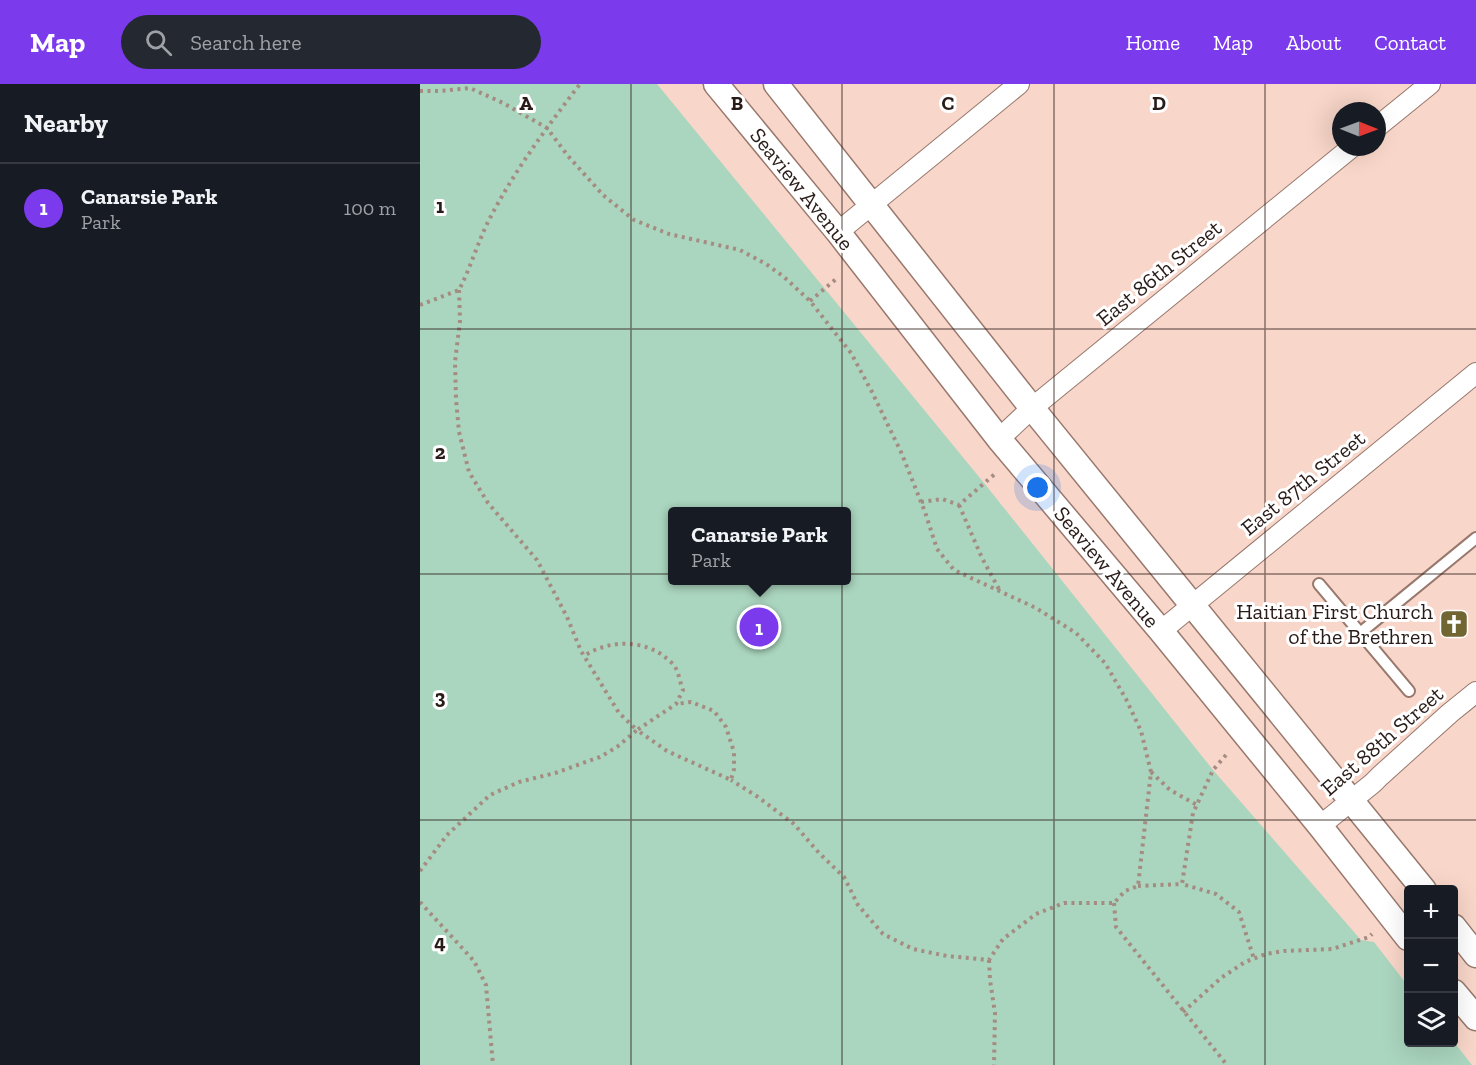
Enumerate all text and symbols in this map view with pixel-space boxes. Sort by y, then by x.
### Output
search box [121,15,541,69]
text: Map [30,26,85,59]
icon: search [142,26,175,59]
text: Search here [190,29,302,56]
text: Home [1126,30,1180,55]
text: Map [1213,30,1253,55]
text: About [1286,30,1341,55]
text: Contact [1374,30,1446,55]
text: A [519,91,533,115]
text: B [731,91,743,115]
text: C [942,91,955,115]
text: D [1152,91,1166,115]
north arrow [1332,102,1386,156]
text: Nearby [24,107,108,139]
street label: Seaview Avenue [744,122,860,256]
text: Canarsie Park [81,183,217,210]
text: 1 [436,194,444,218]
text: 1 [39,196,48,220]
text: 100 m [343,196,396,220]
text: Park [81,210,121,234]
street label: East 86th Street [1091,214,1228,332]
street label: East 87th Street [1236,424,1371,541]
text: 2 [435,440,446,464]
your location [1023,473,1052,502]
street label: Seaview Avenue [1048,501,1166,633]
popup [668,507,851,585]
text: Canarsie Park [691,521,828,548]
text: Park [691,548,731,572]
place label: Haitian First Church of the Brethren [1236,598,1434,650]
pin: 1 [740,604,778,650]
church icon: Haitian First Church of the Brethren [1438,608,1470,640]
street label: East 88th Street [1315,680,1449,801]
text: 3 [435,685,446,709]
map controls [1404,885,1458,1047]
button: + [1404,885,1458,939]
text: 4 [434,930,446,954]
button: − [1404,939,1458,993]
button: layers [1404,993,1458,1047]

